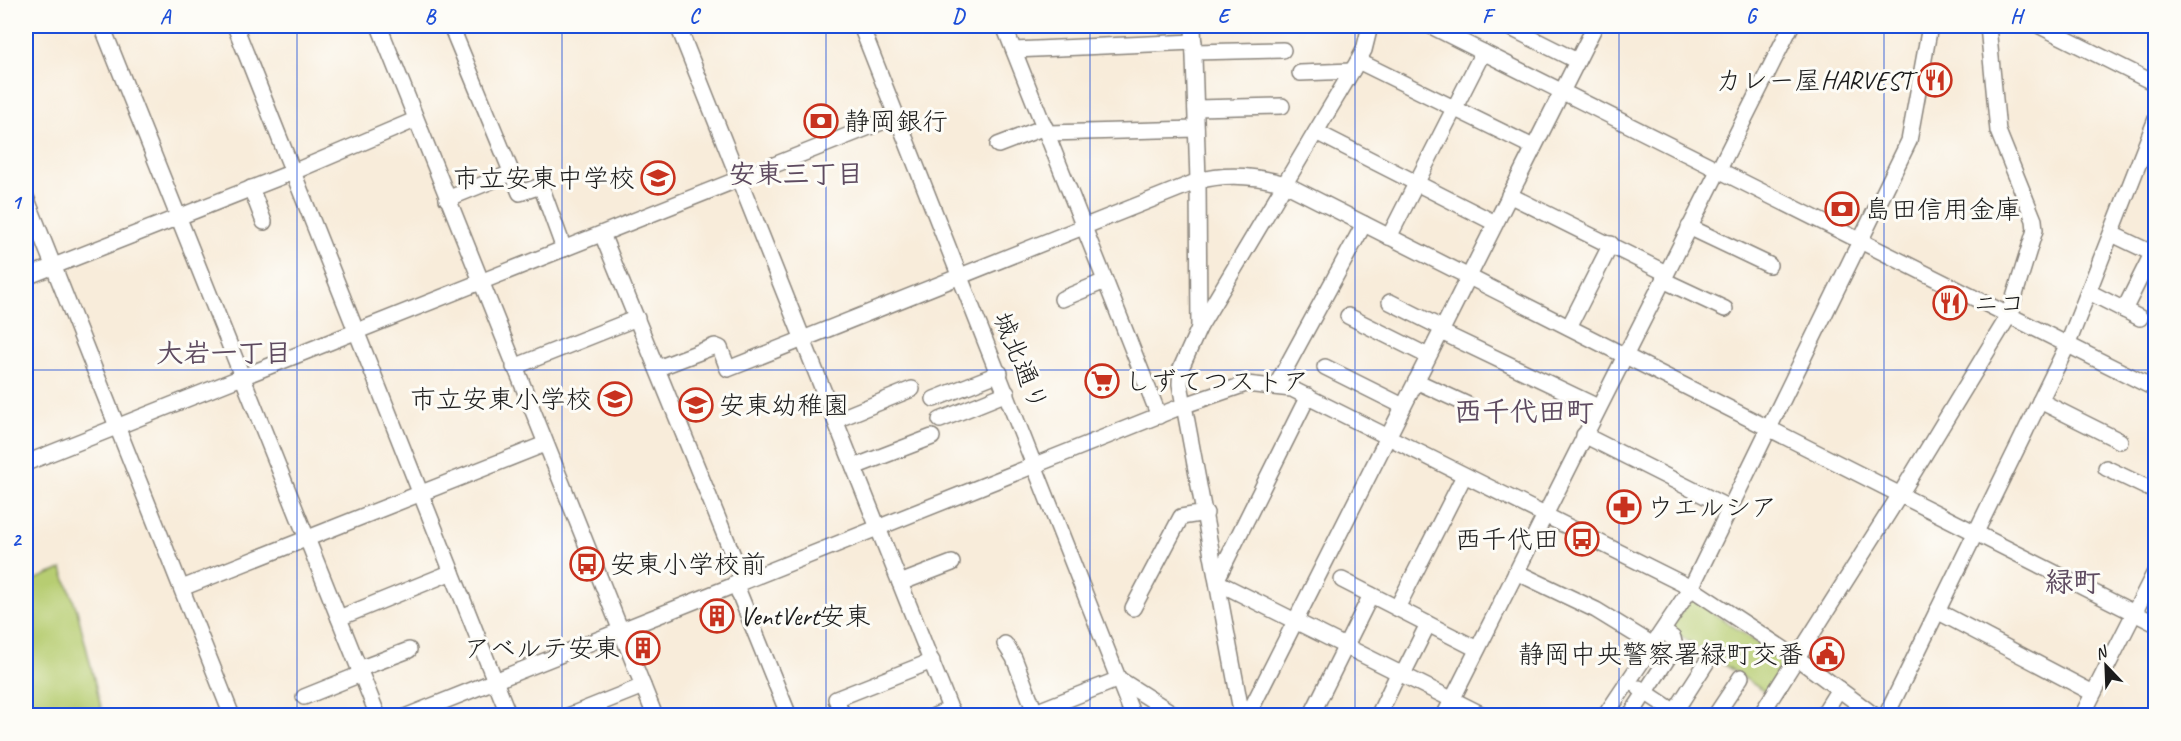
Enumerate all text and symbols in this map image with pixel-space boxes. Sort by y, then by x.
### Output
text: A [160,4,172,29]
text: B [425,4,437,29]
text: C [689,4,701,29]
text: D [952,4,966,29]
text: E [1218,4,1232,29]
text: F [1482,4,1496,29]
text: G [1746,4,1759,29]
text: H [2010,4,2025,29]
restaurant icon: カレー屋HARVEST [1917,62,1953,98]
place label: カレー屋HARVEST [1716,64,1918,97]
bank icon: 静岡銀行 [803,103,839,139]
place label: 静岡銀行 [844,105,948,138]
district label: 安東三丁目 [729,157,864,191]
school or university icon: 市立安東中学校 [640,160,676,196]
place label: 市立安東中学校 [453,162,635,195]
text: 1 [12,190,23,215]
bank icon: 島田信用金庫 [1824,191,1860,227]
place label: 島田信用金庫 [1865,193,2021,226]
restaurant icon: ニコ [1932,285,1968,321]
place label: ニコ [1973,287,2025,320]
street label: 城北通り [986,307,1055,416]
district label: 大岩一丁目 [157,336,292,370]
supermarket icon: しずてつストア [1084,363,1120,399]
place label: しずてつストア [1125,365,1309,398]
school or university icon: 市立安東小学校 [597,381,633,417]
place label: 市立安東小学校 [410,383,592,416]
school or university icon: 安東幼稚園 [678,387,714,423]
place label: 安東幼稚園 [719,389,849,422]
district label: 西千代田町 [1454,394,1594,429]
pharmacy icon: ウエルシア [1606,489,1642,525]
place label: ウエルシア [1647,491,1777,524]
bus stop icon: 西千代田 [1564,521,1600,557]
place label: 西千代田 [1455,523,1559,556]
text: 2 [12,527,23,552]
bus stop icon: 安東小学校前 [569,546,605,582]
place label: 安東小学校前 [610,548,766,581]
district label: 緑町 [2045,564,2101,599]
building icon: VentVert安東 [699,598,735,634]
place label: VentVert安東 [740,600,871,633]
building icon: アベルテ安東 [625,630,661,666]
place label: アベルテ安東 [464,632,620,665]
public building icon: 静岡中央警察署緑町交番 [1809,636,1845,672]
north arrow [2076,636,2136,696]
place label: 静岡中央警察署緑町交番 [1518,638,1804,671]
text: N [2092,641,2112,664]

